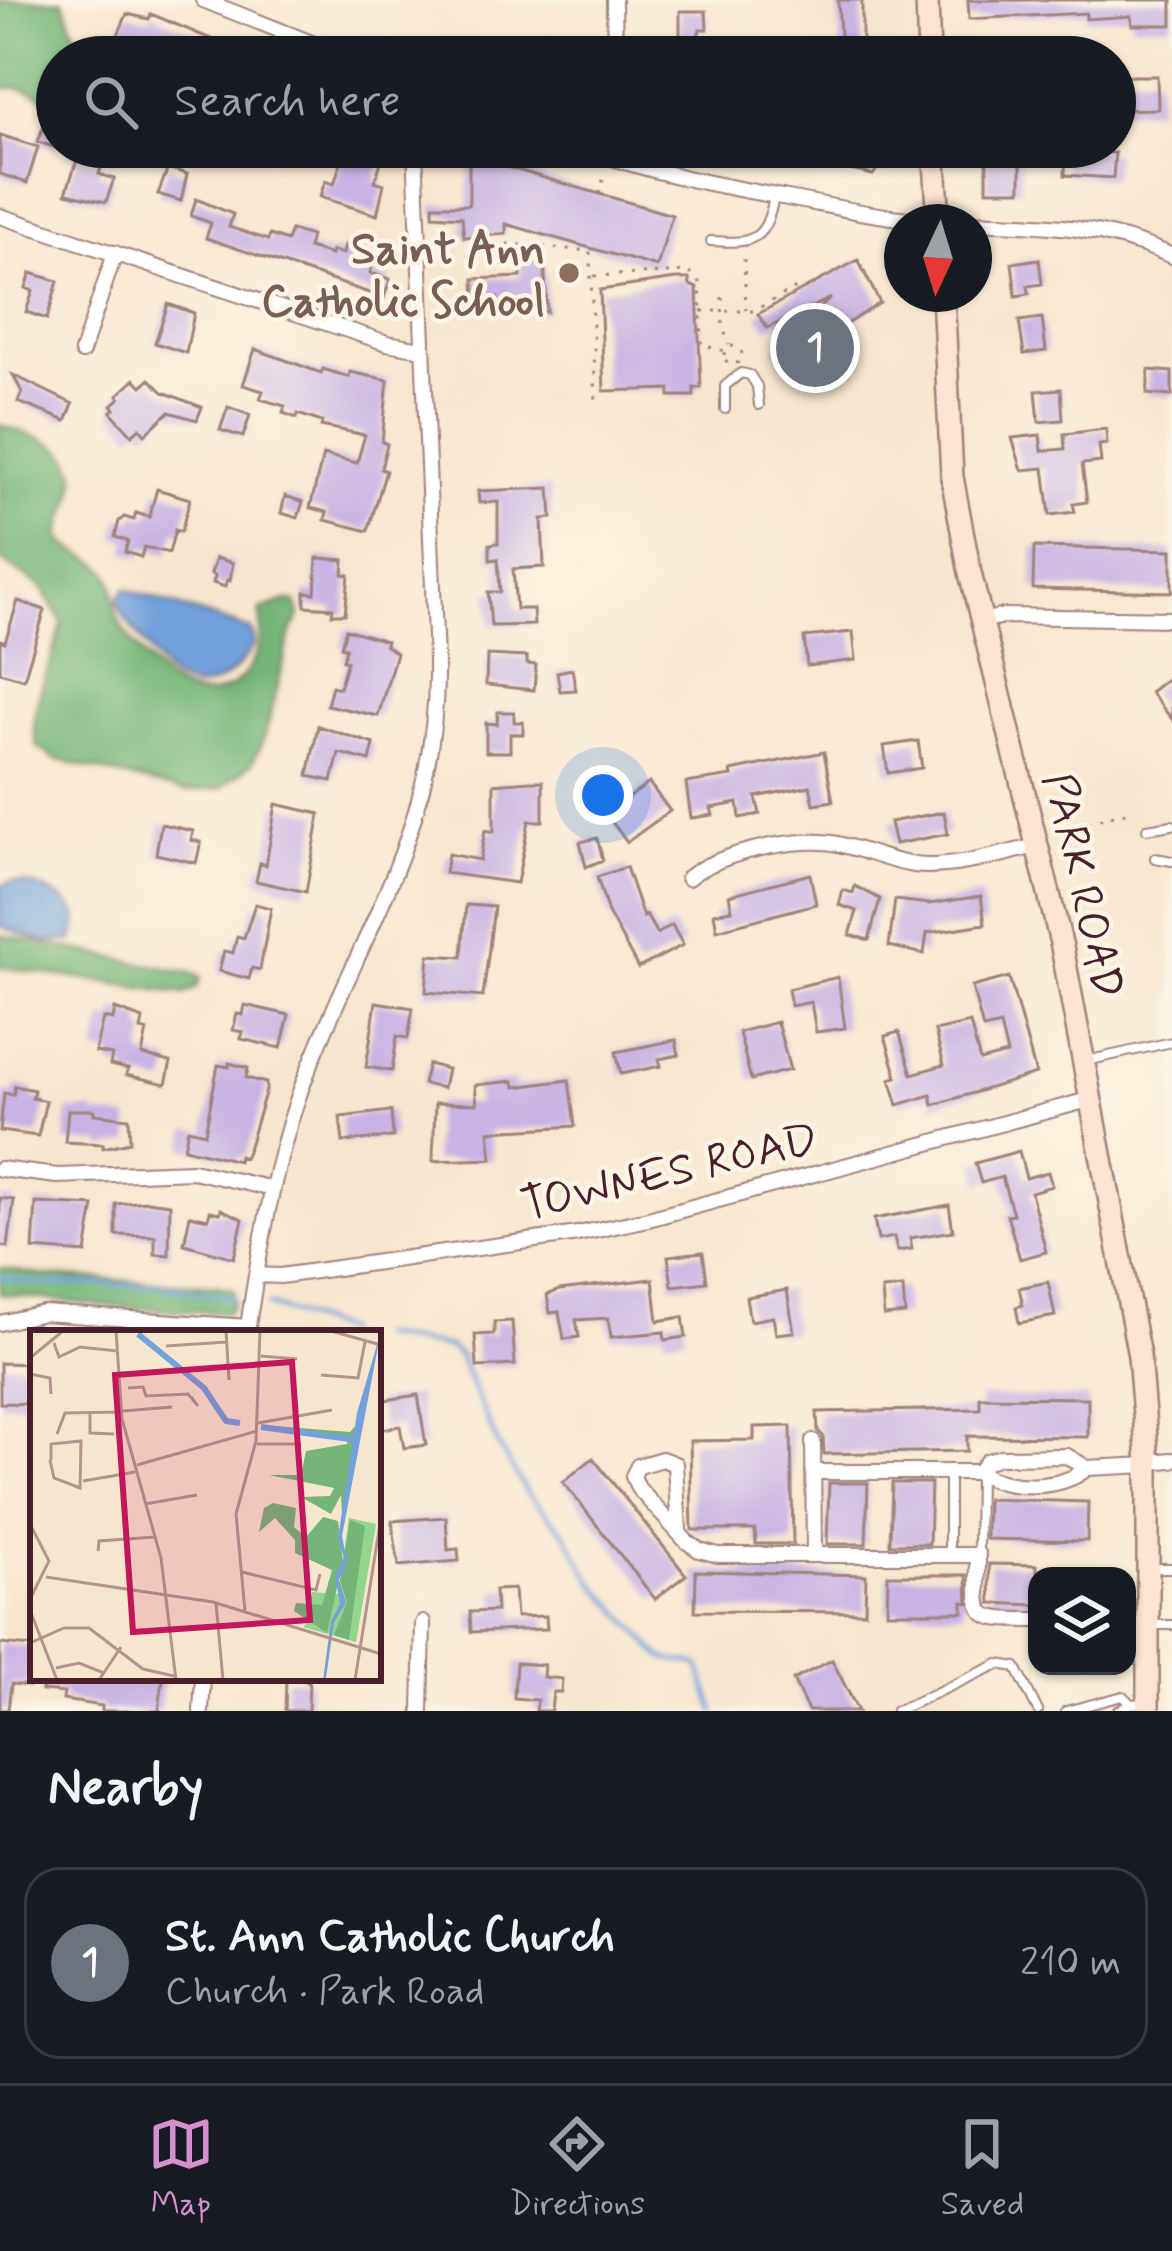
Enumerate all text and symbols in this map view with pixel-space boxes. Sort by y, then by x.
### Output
search box [36,36,1136,168]
icon: search [78,69,144,135]
text: Search here [174,73,401,132]
north arrow [884,204,992,312]
place label: Saint Ann Catholic School [261,221,545,332]
marker: Saint Ann Catholic School [556,260,582,286]
pin: 1 [776,303,854,393]
your location [573,765,633,825]
street label: PARK ROAD [1027,767,1136,1004]
street label: TOWNES ROAD [516,1111,824,1236]
inset map [30,1330,381,1681]
map controls [1028,1567,1136,1675]
button: layers [1028,1567,1136,1675]
text: Nearby [48,1756,203,1822]
text: St. Ann Catholic Church [165,1908,615,1967]
text: 1 [81,1938,99,1989]
text: 210 m [1020,1938,1121,1989]
text: Church · Park Road [165,1967,485,2018]
tab: Map [148,2111,214,2227]
tab: Directions [509,2111,645,2227]
tab: Saved [941,2111,1024,2227]

